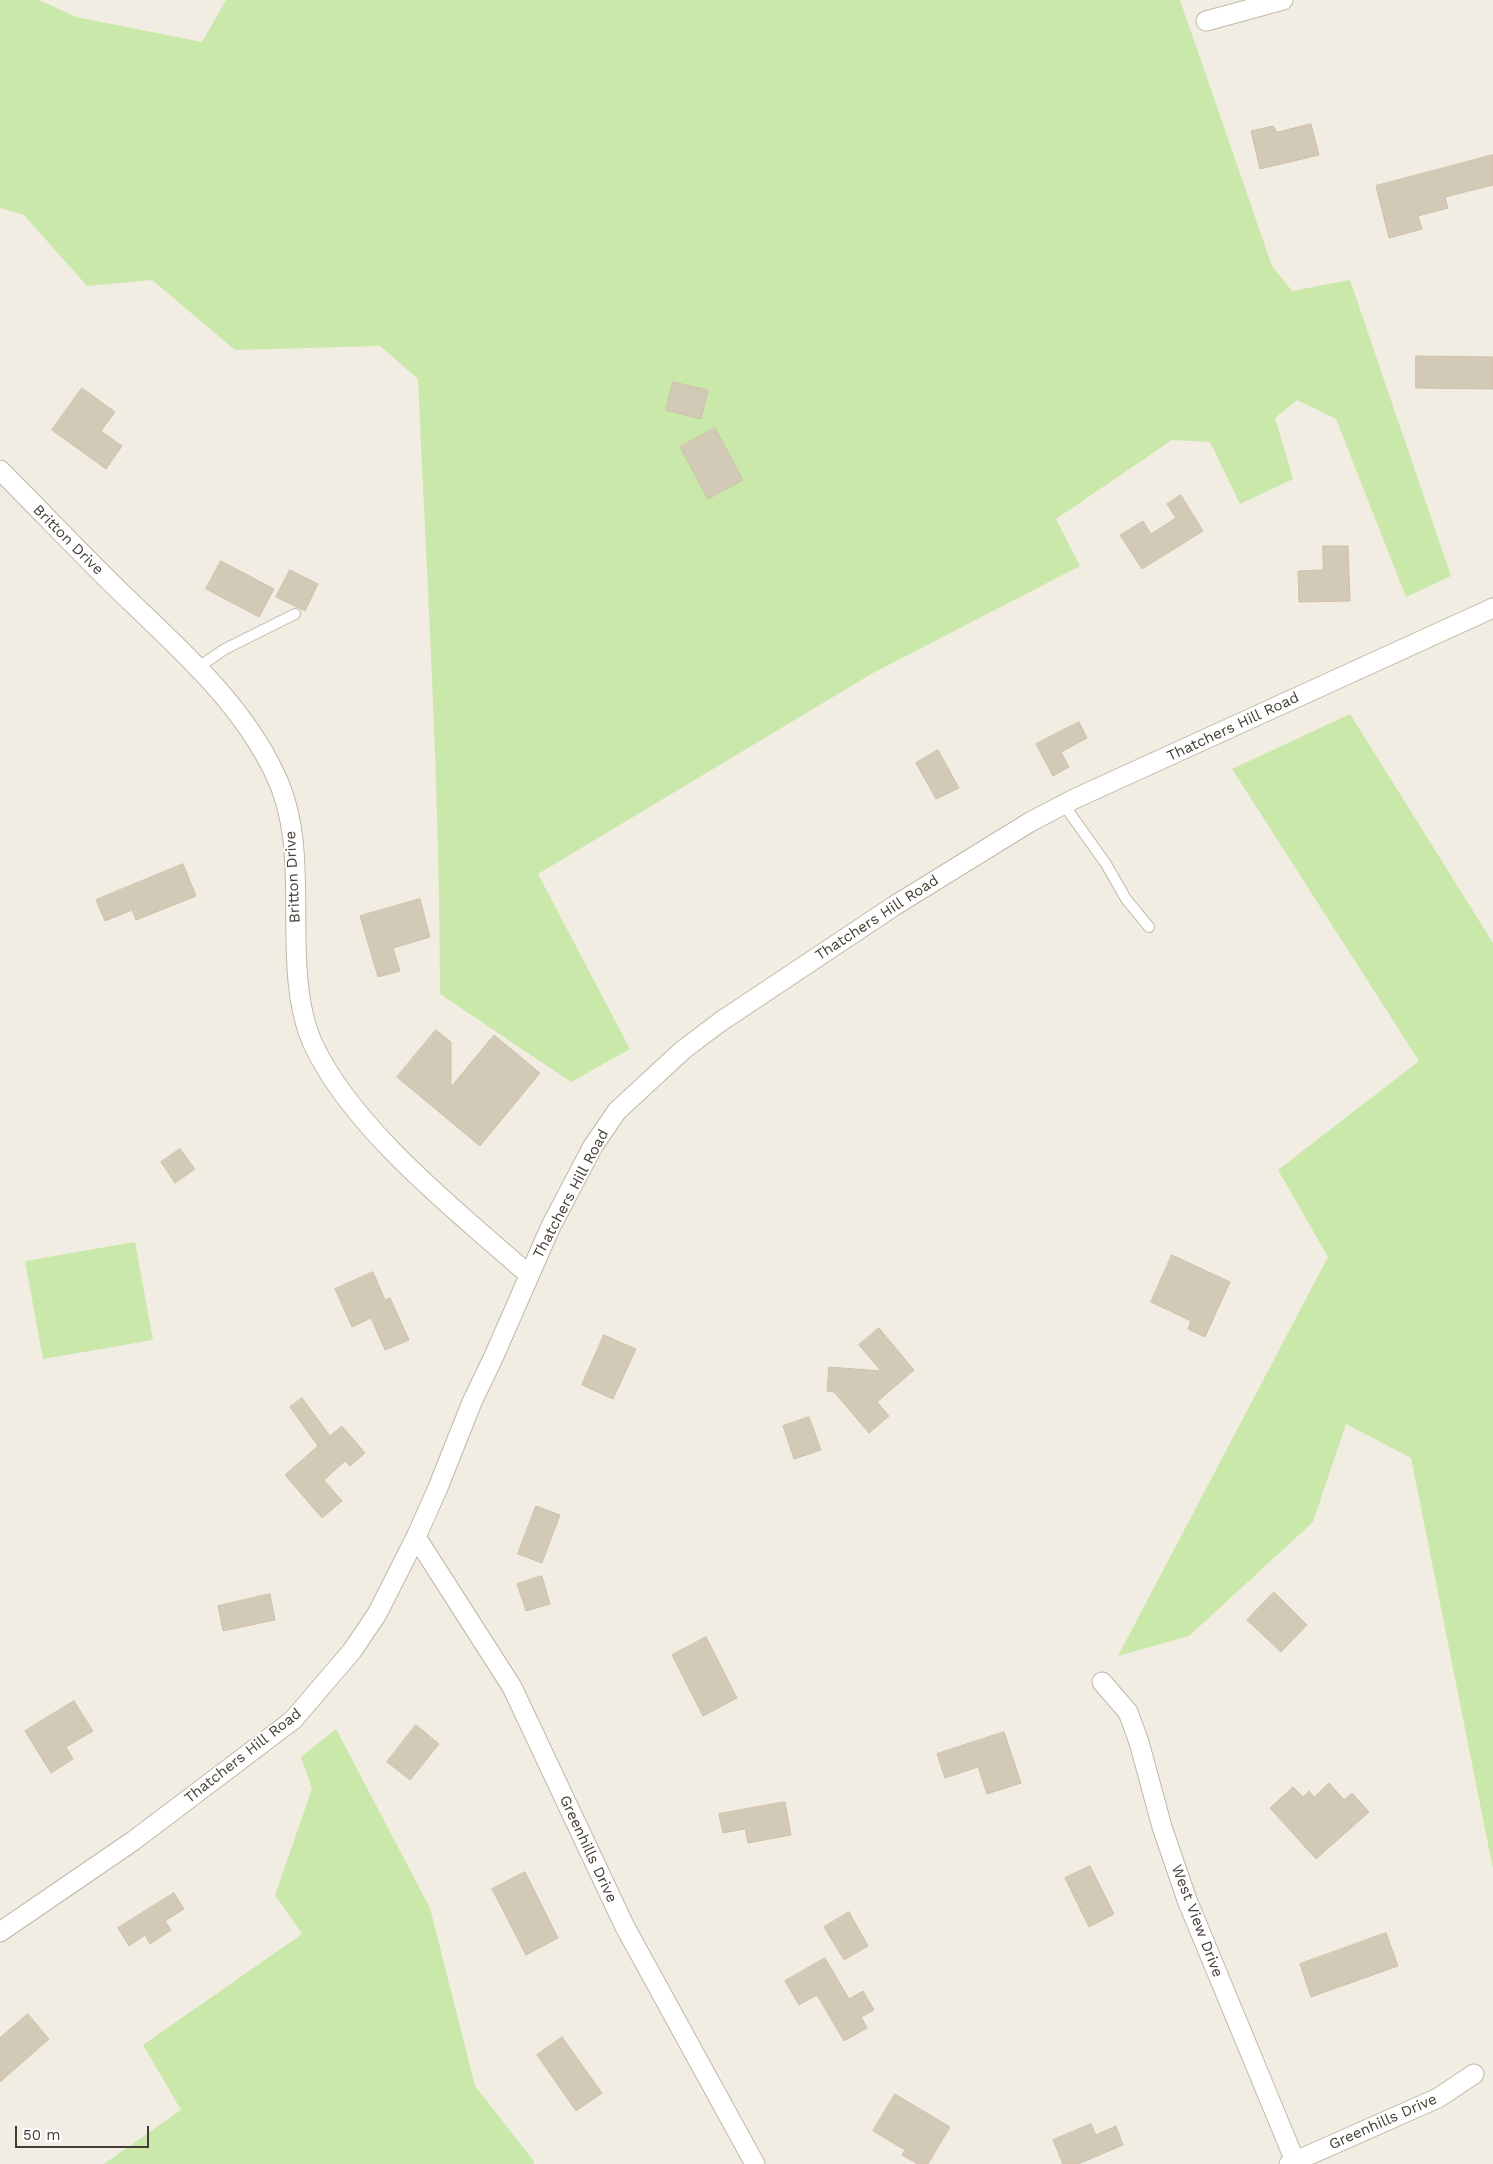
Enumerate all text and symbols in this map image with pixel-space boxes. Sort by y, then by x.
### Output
street label: Britton Drive [29,501,107,579]
street label: Thatchers Hill Road [1164,689,1302,765]
street label: Britton Drive [282,830,304,924]
street label: Thatchers Hill Road [812,871,942,965]
street label: Thatchers Hill Road [529,1126,613,1262]
street label: Thatchers Hill Road [181,1705,305,1807]
street label: Greenhills Drive [555,1793,621,1905]
street label: West View Drive [1167,1862,1227,1980]
street label: Greenhills Drive [1326,2090,1440,2154]
scale bar [18,2116,151,2148]
text: 50 m [23,2126,60,2144]

